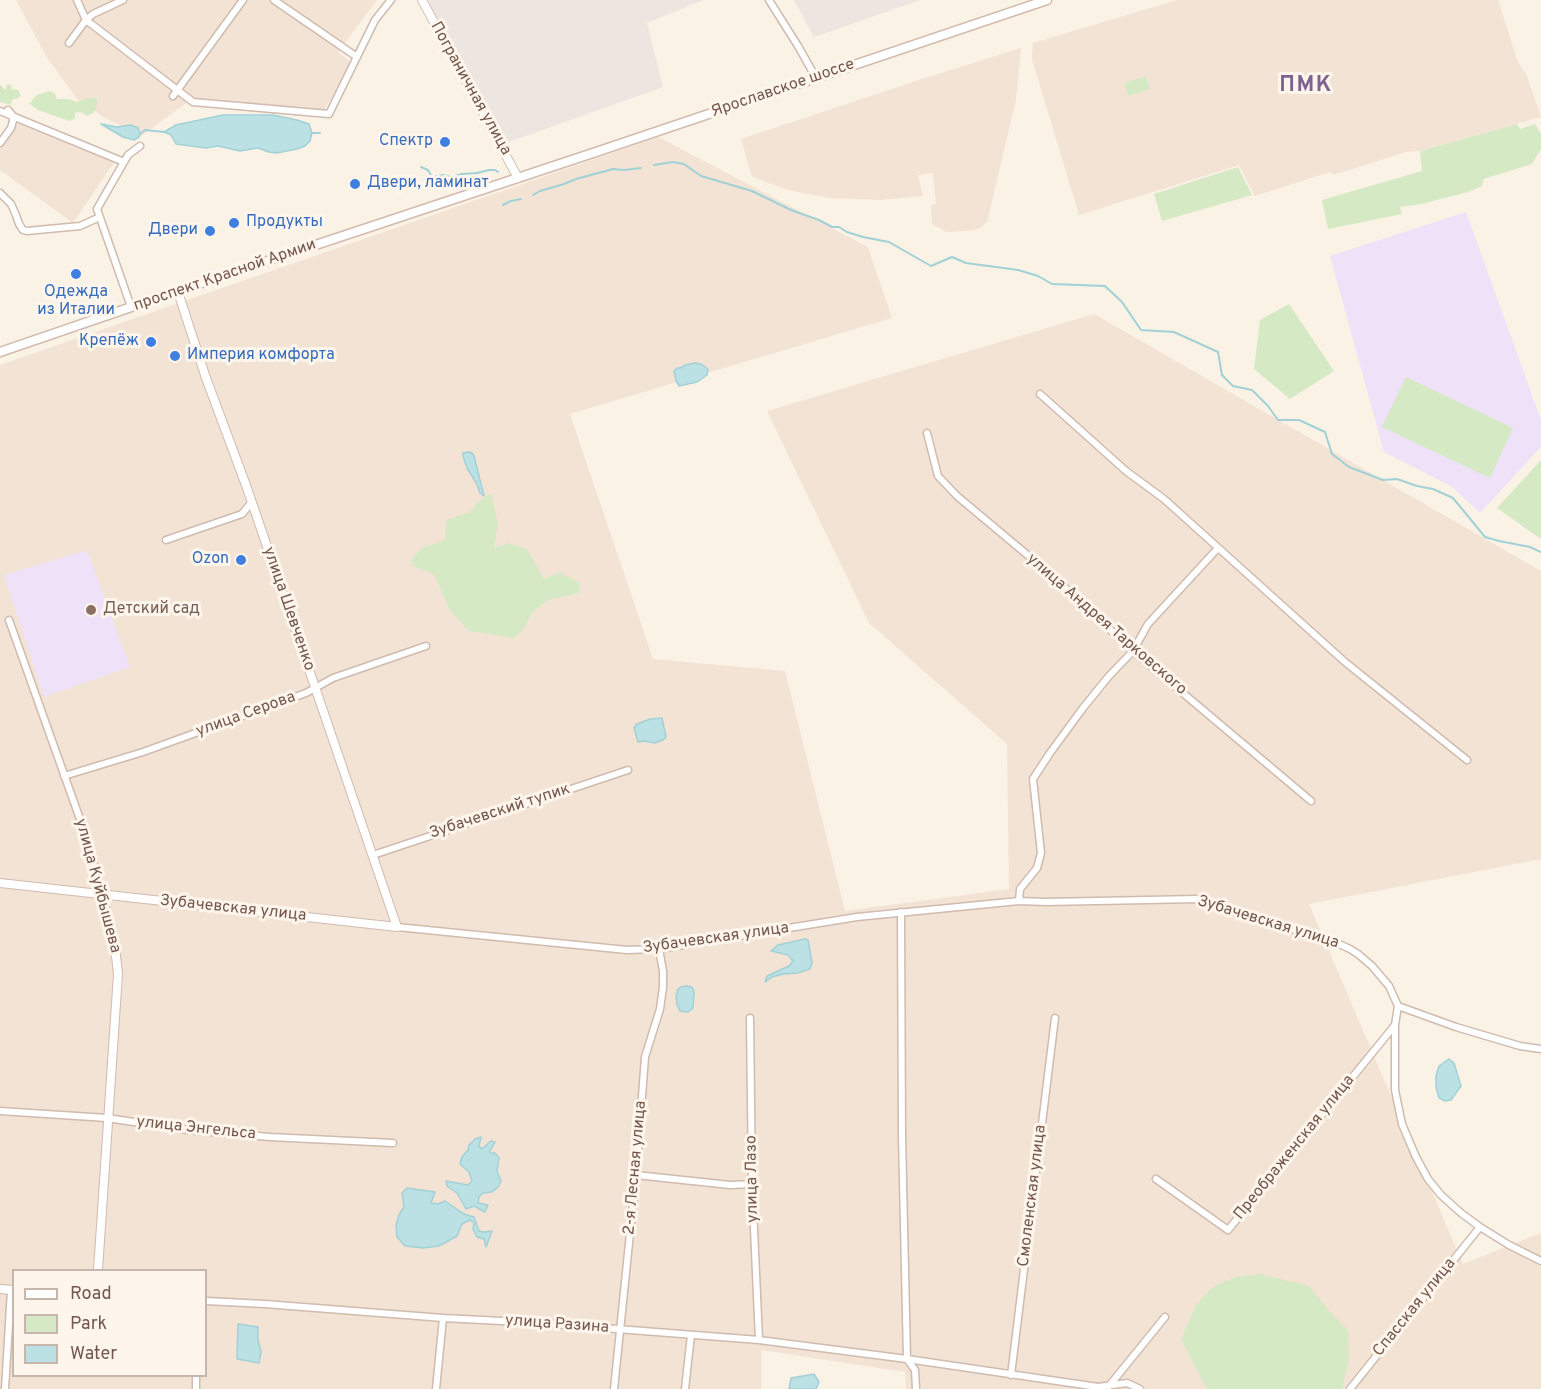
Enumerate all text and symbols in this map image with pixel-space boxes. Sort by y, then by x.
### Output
street label: Пограничная улица [425,19,515,159]
street label: Ярославское шоссе [709,55,857,123]
district label: ПМК [1279,74,1333,100]
place label: Спектр [379,132,433,152]
marker: Спектр [438,135,452,149]
place label: Двери, ламинат [367,174,489,194]
marker: Двери, ламинат [348,177,362,191]
place label: Продукты [246,213,323,233]
marker: Продукты [227,216,241,230]
place label: Двери [148,221,198,241]
marker: Двери [203,224,217,238]
street label: проспект Красной Армии [131,236,319,316]
marker: Одежда из Италии [69,267,83,281]
place label: Одежда из Италии [37,283,115,321]
place label: Крепёж [79,332,139,352]
marker: Крепёж [144,335,158,349]
place label: Империя комфорта [187,346,335,366]
marker: Империя комфорта [168,349,182,363]
street label: улица Шевченко [258,545,318,673]
place label: Ozon [192,550,229,570]
street label: улица Андрея Тарковского [1022,550,1190,700]
marker: Ozon [234,553,248,567]
place label: Детский сад [103,600,200,620]
marker: Детский сад [84,603,98,617]
street label: улица Серова [194,688,298,742]
street label: Зубачевский тупик [427,780,573,844]
street label: улица Куйбышева [70,817,124,955]
street label: Зубачевская улица [159,892,307,926]
street label: Зубачевская улица [1195,892,1341,954]
street label: Зубачевская улица [642,919,790,959]
street label: Преображенская улица [1231,1072,1359,1224]
street label: 2-я Лесная улица [621,1100,651,1236]
street label: улица Энгельса [135,1113,257,1145]
street label: Смоленская улица [1015,1124,1051,1268]
street label: улица Лазо [743,1135,763,1223]
street label: Спасская улица [1370,1255,1460,1361]
legend [12,1269,207,1377]
text: Road [70,1283,112,1306]
street label: улица Разина [504,1312,610,1338]
text: Park [70,1313,107,1336]
text: Water [70,1343,117,1366]

